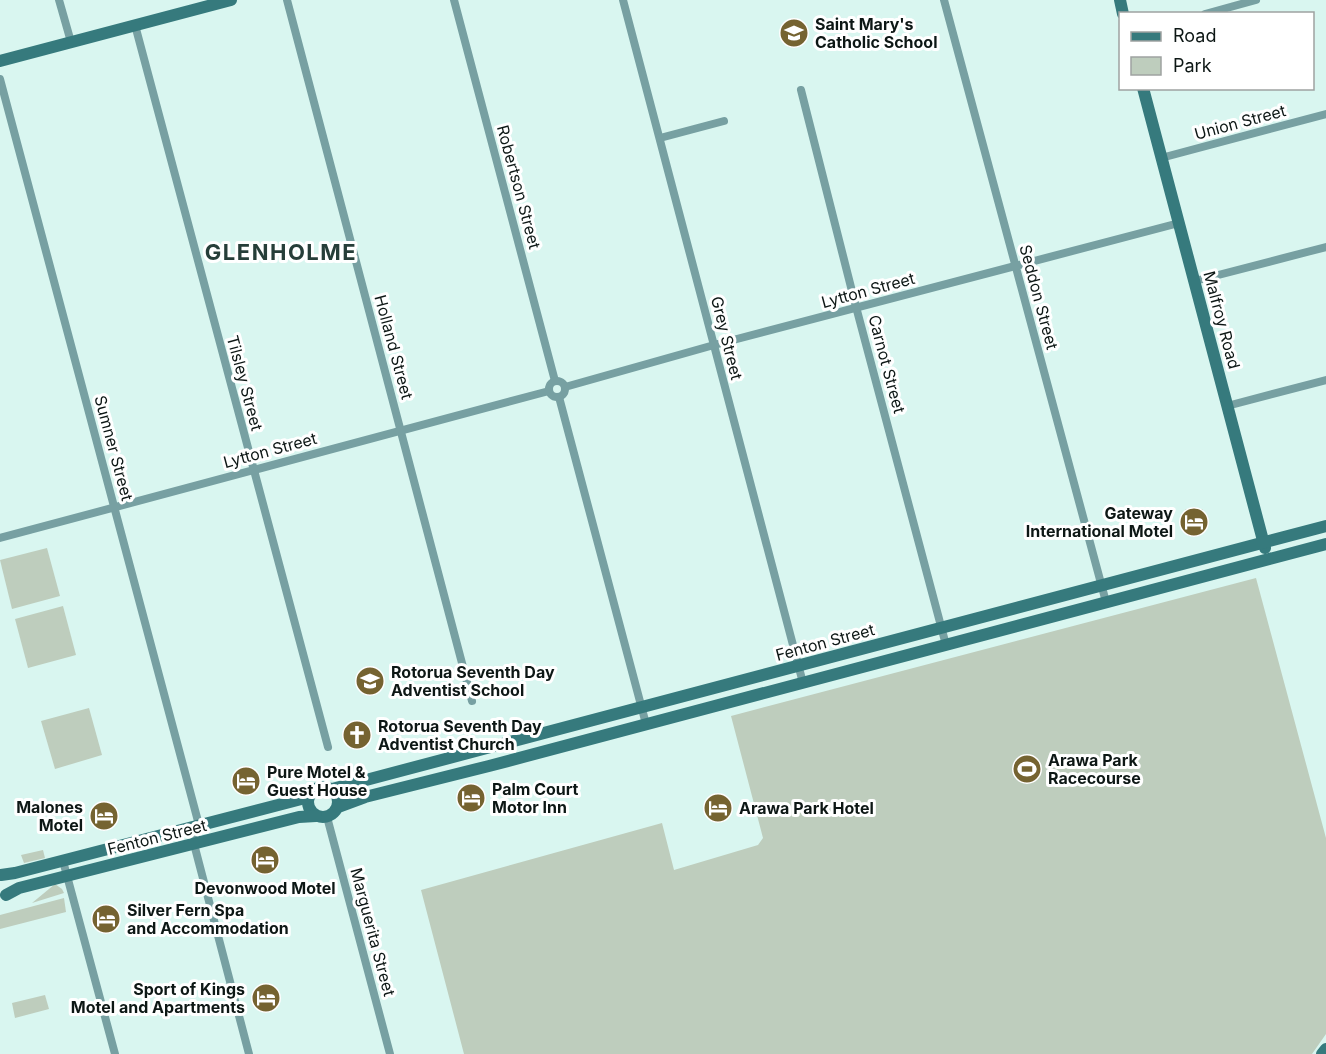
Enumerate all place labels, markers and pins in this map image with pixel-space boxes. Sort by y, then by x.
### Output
place label: Saint Mary's Catholic School [815,14,937,52]
school or university icon: Saint Mary's Catholic School [778,17,810,49]
place label: Gateway International Motel [1026,503,1173,541]
hotel icon: Gateway International Motel [1178,506,1210,538]
place label: Rotorua Seventh Day Adventist School [391,662,555,700]
school or university icon: Rotorua Seventh Day Adventist School [354,665,386,697]
place label: Rotorua Seventh Day Adventist Church [378,716,542,754]
church icon: Rotorua Seventh Day Adventist Church [341,719,373,751]
place label: Arawa Park Racecourse [1048,750,1141,788]
sports icon: Arawa Park Racecourse [1011,753,1043,785]
place label: Pure Motel & Guest House [267,762,367,800]
hotel icon: Pure Motel & Guest House [230,765,262,797]
place label: Palm Court Motor Inn [492,779,579,817]
hotel icon: Palm Court Motor Inn [455,782,487,814]
hotel icon: Arawa Park Hotel [702,792,734,824]
place label: Malones Motel [16,797,83,835]
place label: Arawa Park Hotel [739,798,874,818]
hotel icon: Malones Motel [88,800,120,832]
hotel icon: Devonwood Motel [249,844,281,876]
place label: Devonwood Motel [194,878,336,898]
place label: Silver Fern Spa and Accommodation [127,900,289,938]
hotel icon: Silver Fern Spa and Accommodation [90,903,122,935]
place label: Sport of Kings Motel and Apartments [71,979,245,1017]
hotel icon: Sport of Kings Motel and Apartments [250,982,282,1014]

